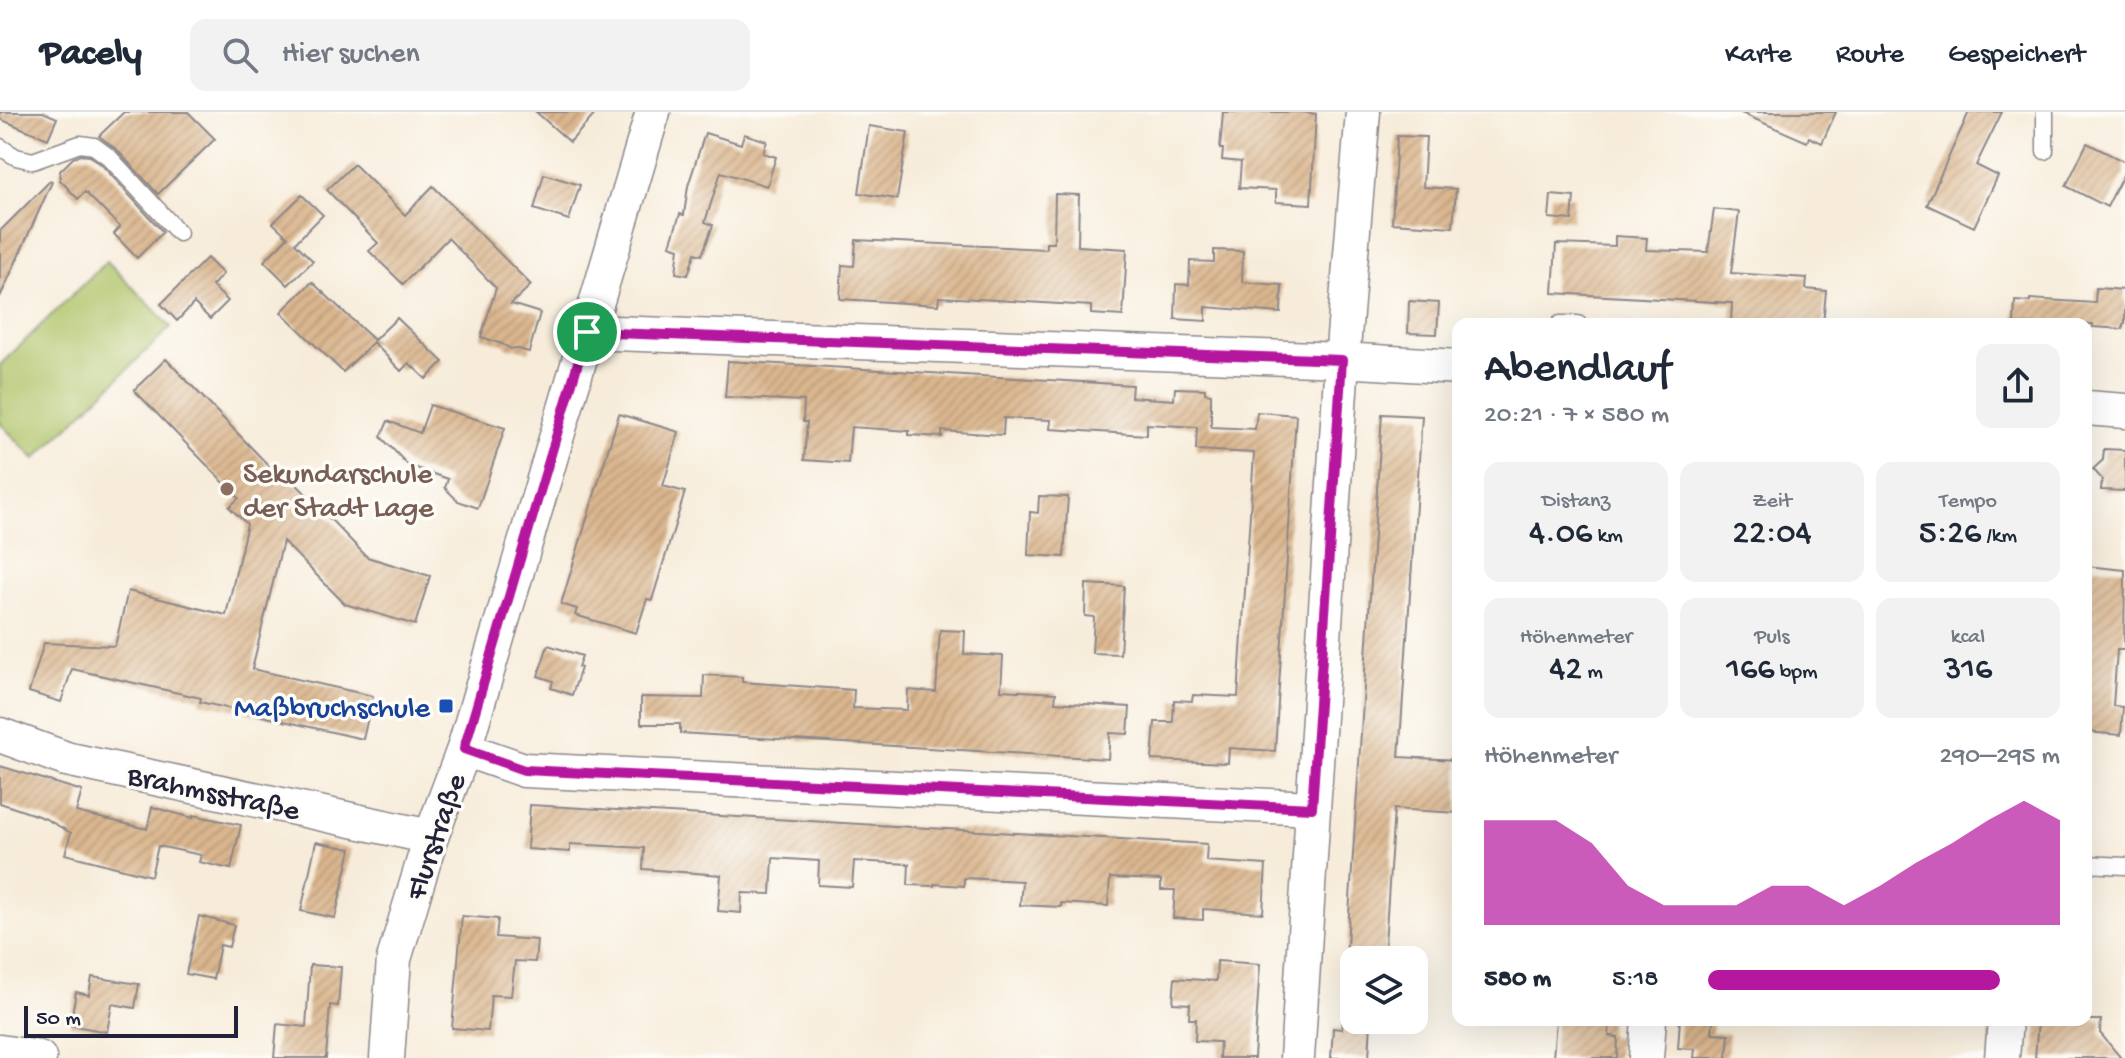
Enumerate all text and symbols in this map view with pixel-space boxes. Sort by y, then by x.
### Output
search box [190,19,750,91]
text: Pacely [40,33,142,77]
icon: search [218,33,262,77]
text: Hier suchen [282,38,420,73]
text: Karte [1725,39,1792,72]
text: Route [1836,39,1904,72]
text: Gespeichert [1948,39,2085,72]
pin [553,298,621,366]
icon: arrive [565,310,609,354]
button: share [1976,344,2060,428]
text: Abendlauf [1484,345,1671,397]
text: 20:21 · 7 × 580 m [1484,401,1669,432]
place label: Sekundarschule der Stadt Lage [243,459,434,528]
marker: Sekundarschule der Stadt Lage [218,480,236,498]
text: Distanz [1542,489,1610,515]
text: Zeit [1752,489,1792,515]
text: Tempo [1939,489,1997,515]
text: 4.06 [1529,515,1592,555]
text: 22:04 [1732,515,1812,555]
text: 5:26 [1919,515,1981,555]
text: km [1592,524,1623,550]
text: /km [1981,524,2017,550]
text: Höhenmeter [1520,625,1632,651]
text: Puls [1754,625,1790,651]
text: kcal [1951,625,1985,651]
text: 42 [1549,651,1582,691]
text: 166 [1726,651,1774,691]
text: 316 [1944,651,1992,691]
text: m [1582,660,1603,686]
text: bpm [1774,660,1818,686]
place label: Maßbruchschule [234,693,431,728]
marker: Maßbruchschule [437,697,455,715]
text: Höhenmeter [1484,742,1617,773]
text: 290–295 m [1939,742,2060,773]
street label: Brahmsstraße [123,760,303,831]
street label: Flurstraße [400,769,476,906]
map controls [1340,946,1428,1034]
button: layers [1340,946,1428,1034]
text: 580 m [1484,965,1551,996]
text: 5:18 [1612,965,1659,996]
scale bar [24,1002,238,1038]
text: 50 m [36,1007,81,1033]

